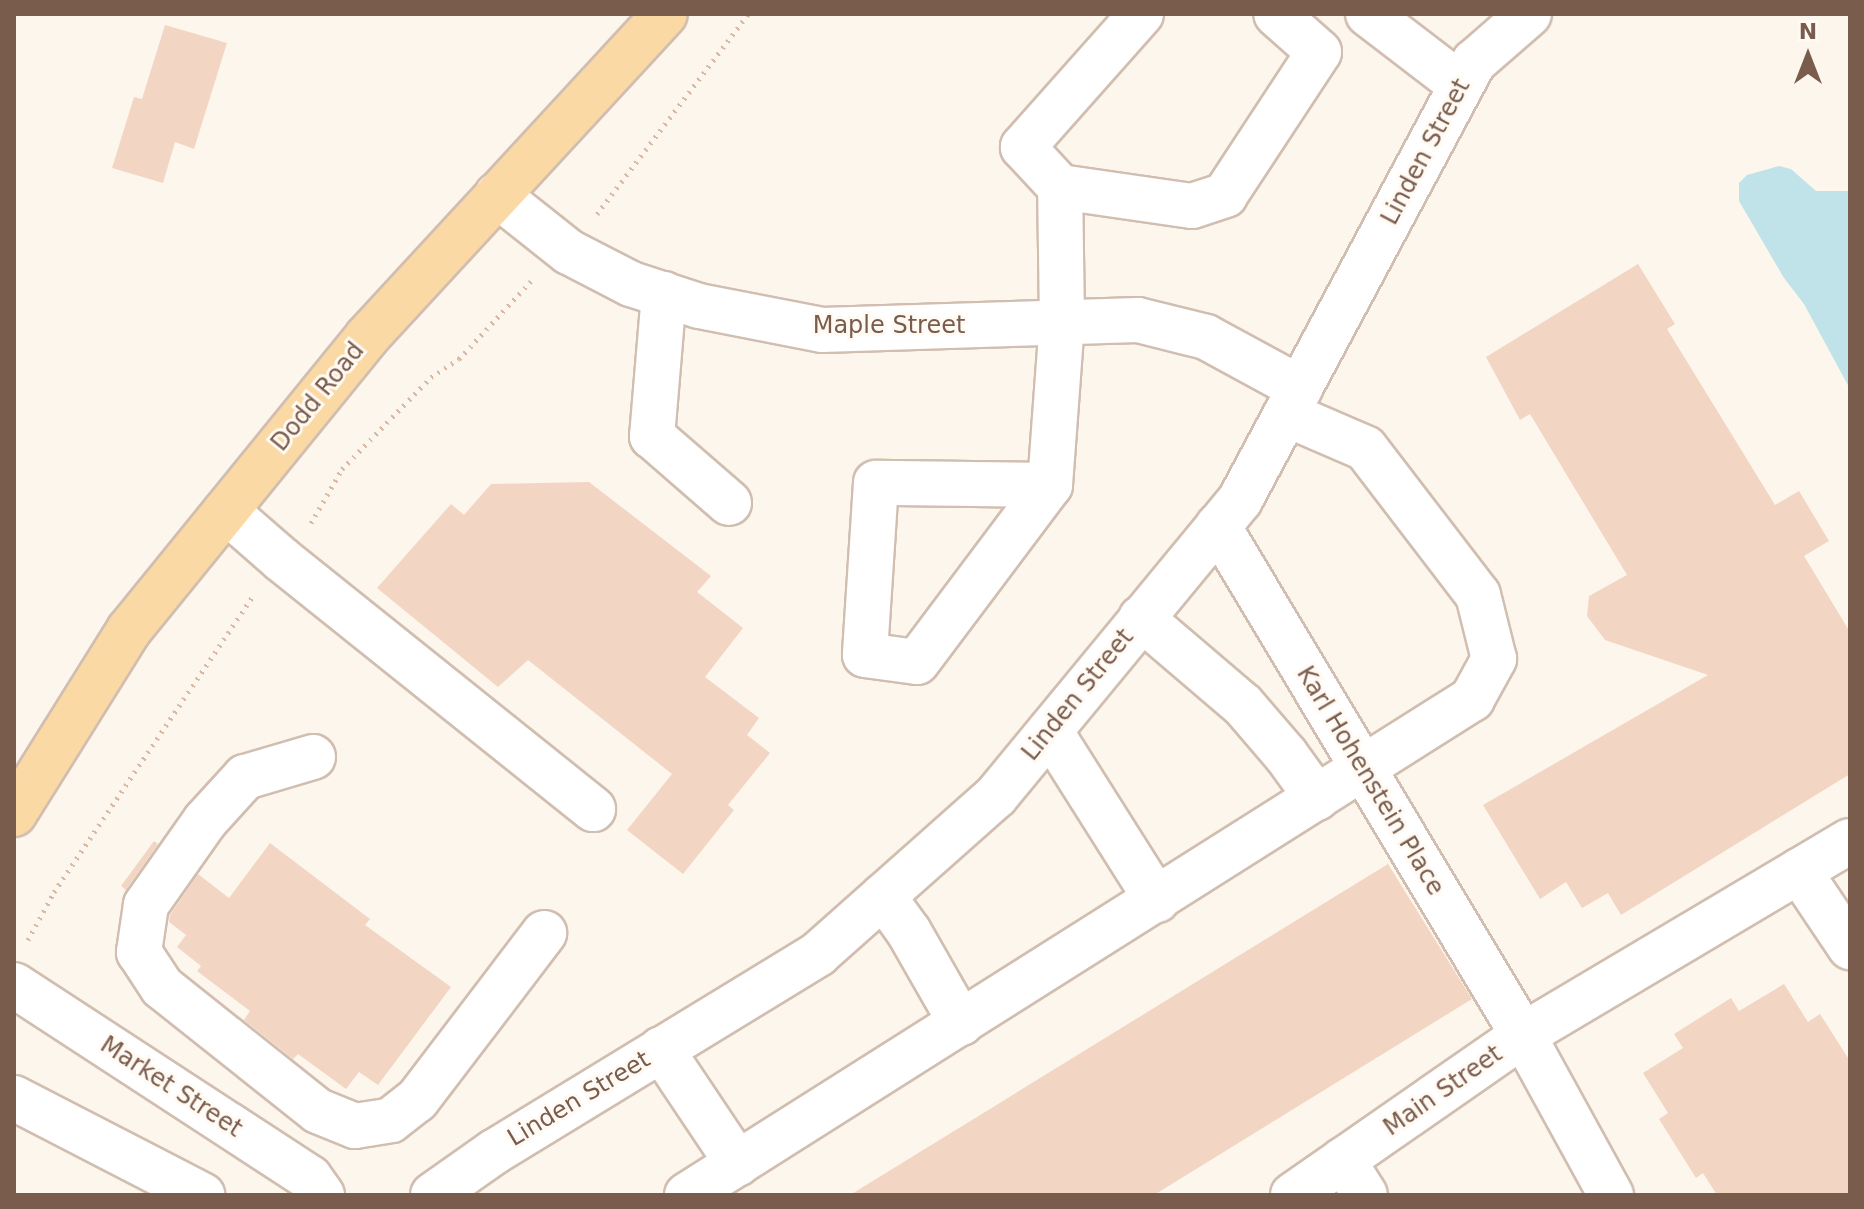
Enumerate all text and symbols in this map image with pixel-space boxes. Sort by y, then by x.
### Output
north arrow [1768,16,1848,96]
text: N [1799,19,1817,44]
street label: Linden Street [1375,74,1477,230]
street label: Maple Street [813,312,965,340]
street label: Dodd Road [265,337,371,457]
street label: Linden Street [1016,623,1140,767]
street label: Karl Hohenstein Place [1290,661,1450,901]
street label: Market Street [95,1031,247,1143]
street label: Main Street [1378,1040,1508,1142]
street label: Linden Street [503,1045,655,1153]

